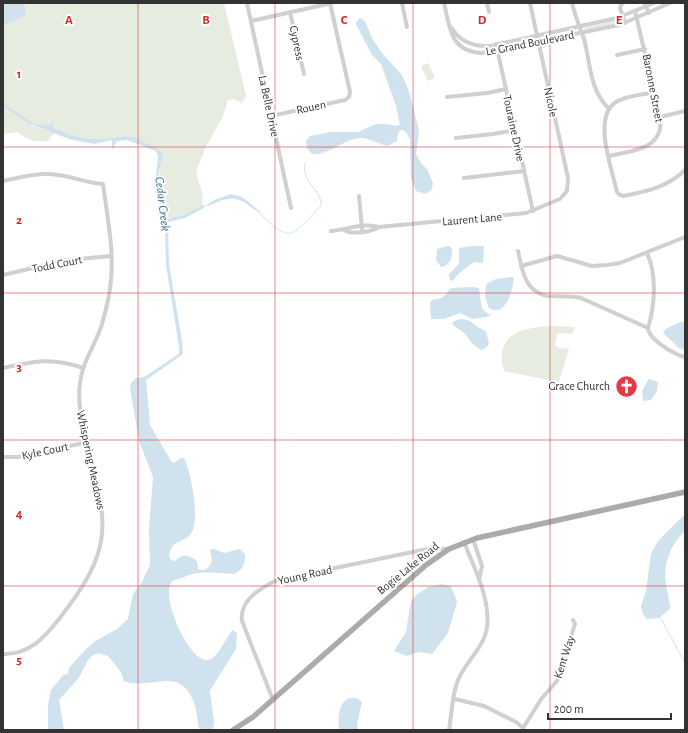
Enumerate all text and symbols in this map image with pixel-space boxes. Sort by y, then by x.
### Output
text: A [65,14,73,27]
text: B [202,14,210,27]
text: C [341,14,348,27]
text: D [478,14,487,27]
text: E [616,14,623,27]
street label: Cypress [286,24,307,62]
street label: Le Grand Boulevard [485,29,575,57]
street label: Baronne Street [640,53,666,123]
text: 1 [17,68,21,81]
street label: La Belle Drive [257,74,281,138]
street label: Nicole [542,86,560,118]
street label: Touraine Drive [501,94,527,162]
street label: Rouen [295,98,327,116]
water label: Cedar Creek [152,176,172,232]
street label: Laurent Lane [442,210,502,228]
text: 2 [16,214,22,227]
street label: Todd Court [31,253,83,275]
text: 3 [16,361,22,374]
church icon: Grace Church [613,373,639,399]
place label: Grace Church [548,380,610,392]
street label: Whispering Meadows [75,409,107,511]
street label: Kyle Court [21,440,70,463]
text: 4 [16,508,23,521]
street label: Bogie Lake Road [375,540,441,596]
street label: Young Road [277,563,333,587]
street label: Kent Way [551,634,578,680]
text: 5 [16,654,22,667]
scale bar [548,695,671,721]
text: 200 m [554,703,584,715]

